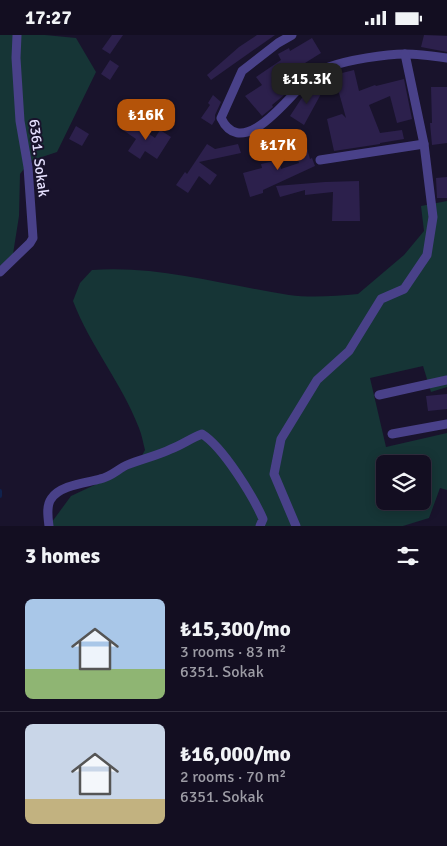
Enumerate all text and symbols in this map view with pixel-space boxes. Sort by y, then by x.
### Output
text: 17:27 [25,6,72,30]
pin: ₺15.3K [266,63,348,105]
text: ₺15.3K [282,69,332,89]
pin: ₺16K [116,99,176,141]
text: ₺16K [128,105,164,125]
street label: 6361. Sokak [25,118,53,198]
pin: ₺17K [248,129,308,171]
text: ₺17K [260,135,296,155]
map controls [376,455,431,510]
button: layers [376,455,431,510]
icon: filters [394,542,422,570]
text: 3 homes [25,543,100,569]
text: ₺15,300/mo [180,616,291,642]
icon: home [65,619,125,679]
text: 3 rooms · 83 m² [180,642,286,662]
text: 6351. Sokak [180,662,264,682]
text: ₺16,000/mo [180,741,291,767]
icon: home [65,744,125,804]
text: 2 rooms · 70 m² [180,767,286,787]
text: 6351. Sokak [180,787,264,807]

